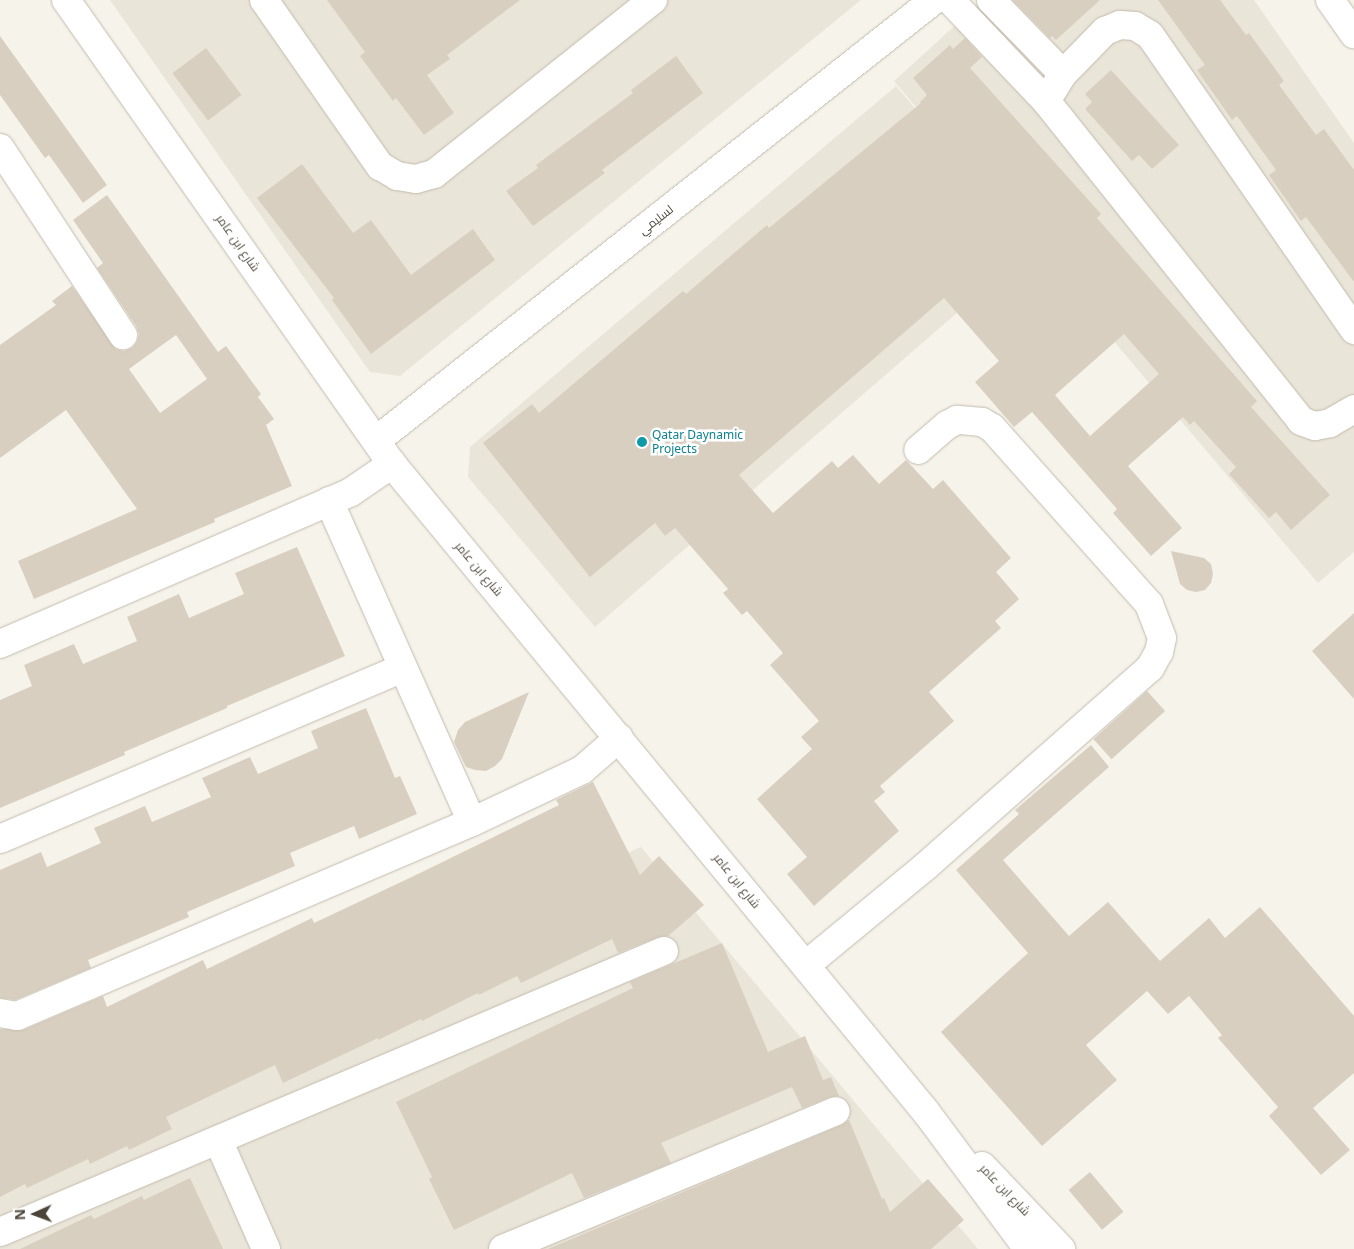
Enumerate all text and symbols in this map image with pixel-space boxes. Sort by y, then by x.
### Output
street label: لسليمي [636,202,676,238]
street label: شارع ابن عامر [213,212,263,274]
place label: Qatar Daynamic Projects [652,428,743,456]
marker: Qatar Daynamic Projects [636,436,648,448]
street label: شارع ابن عامر [452,539,506,599]
street label: شارع ابن عامر [711,851,763,911]
street label: شارع ابن عامر [977,1161,1033,1219]
north arrow [10,1189,60,1239]
text: N [10,1209,29,1221]

